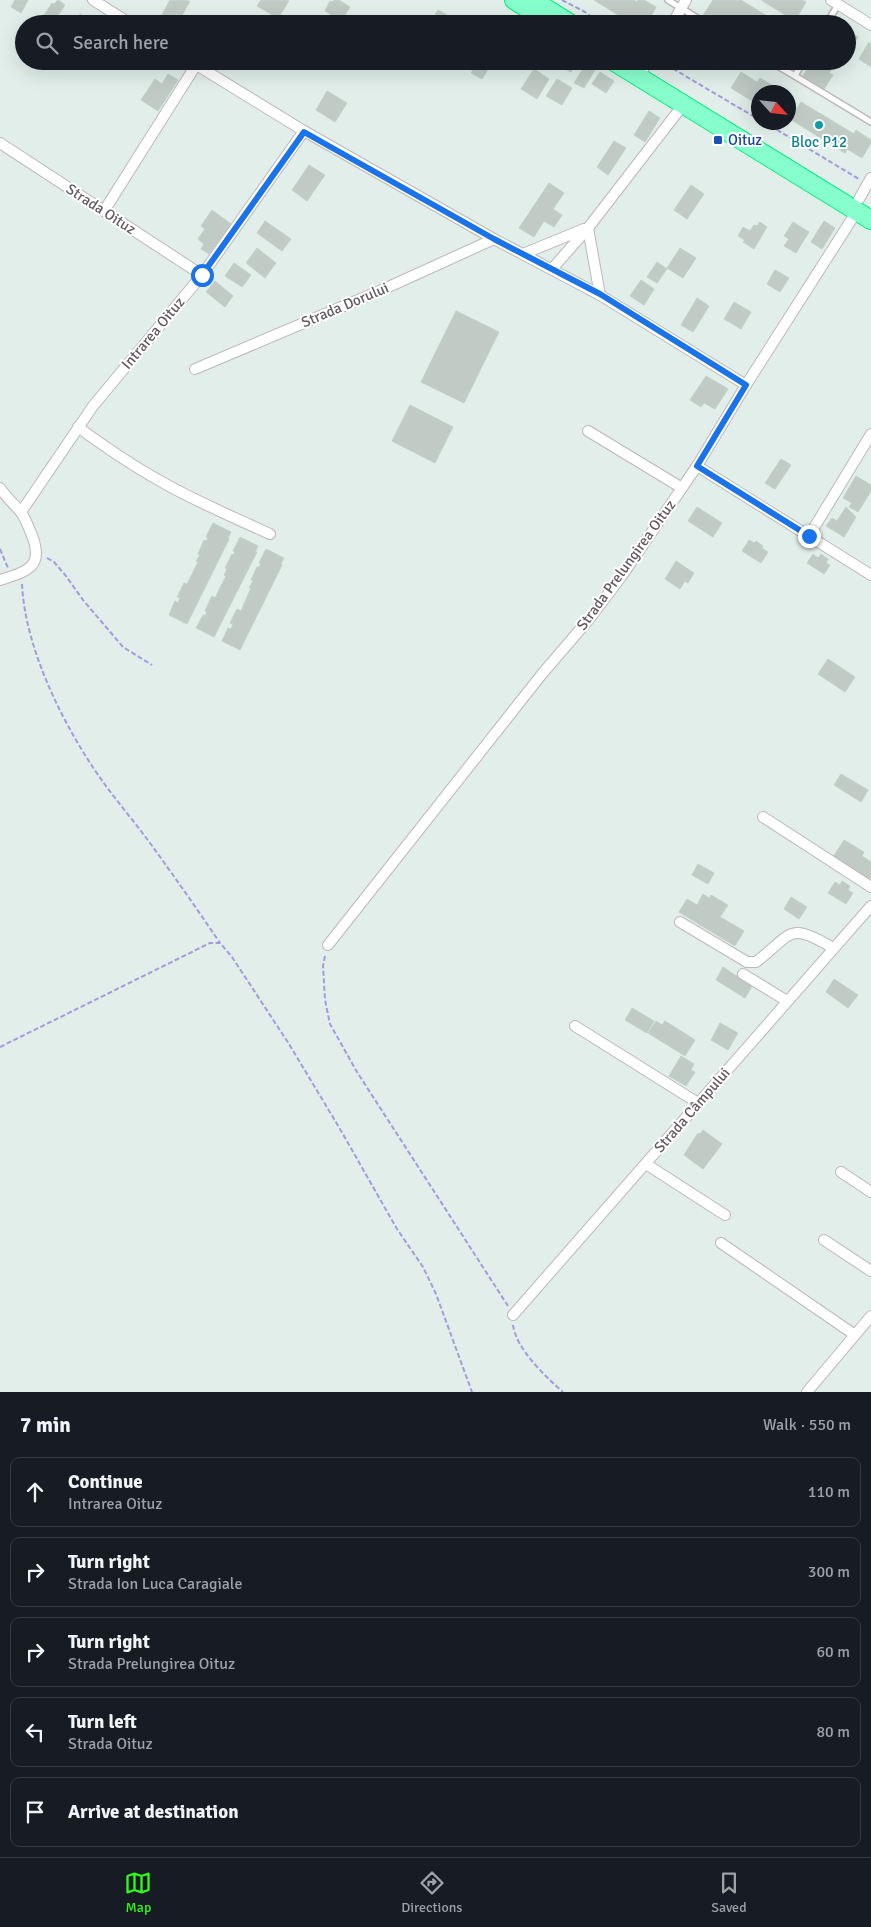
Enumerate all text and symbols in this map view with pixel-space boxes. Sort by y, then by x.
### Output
search box [15,15,856,70]
icon: search [33,29,61,57]
text: Search here [73,31,169,55]
north arrow [751,85,796,130]
marker: Bloc P12 [813,119,825,131]
place label: Oituz [728,131,762,149]
place label: Bloc P12 [791,133,847,151]
marker: Oituz [712,134,724,146]
street label: Strada Oituz [63,180,139,238]
route start [191,264,214,287]
street label: Strada Dorului [299,279,391,331]
street label: Intrarea Oituz [118,293,189,373]
street label: Strada Prelungirea Oituz [573,496,680,634]
route end [798,525,821,548]
street label: Strada Câmpului [650,1064,734,1156]
text: 7 min [20,1412,71,1438]
text: Walk · 550 m [763,1415,851,1435]
text: Continue [68,1470,143,1494]
icon: ahead [21,1478,49,1506]
text: 110 m [808,1482,850,1502]
text: Intrarea Oituz [68,1494,162,1514]
text: Turn right [68,1550,150,1574]
icon: right [21,1558,49,1586]
text: 300 m [808,1562,850,1582]
text: Strada Ion Luca Caragiale [68,1574,242,1594]
text: Turn right [68,1630,150,1654]
icon: right [21,1638,49,1666]
text: 60 m [816,1642,850,1662]
text: Strada Prelungirea Oituz [68,1654,235,1674]
text: Turn left [68,1710,137,1734]
icon: left [21,1718,49,1746]
text: 80 m [816,1722,850,1742]
text: Strada Oituz [68,1734,153,1754]
icon: arrive [21,1798,49,1826]
text: Arrive at destination [68,1800,239,1824]
tab: Map [124,1869,152,1916]
tab: Directions [401,1869,462,1916]
tab: Saved [711,1869,747,1916]

